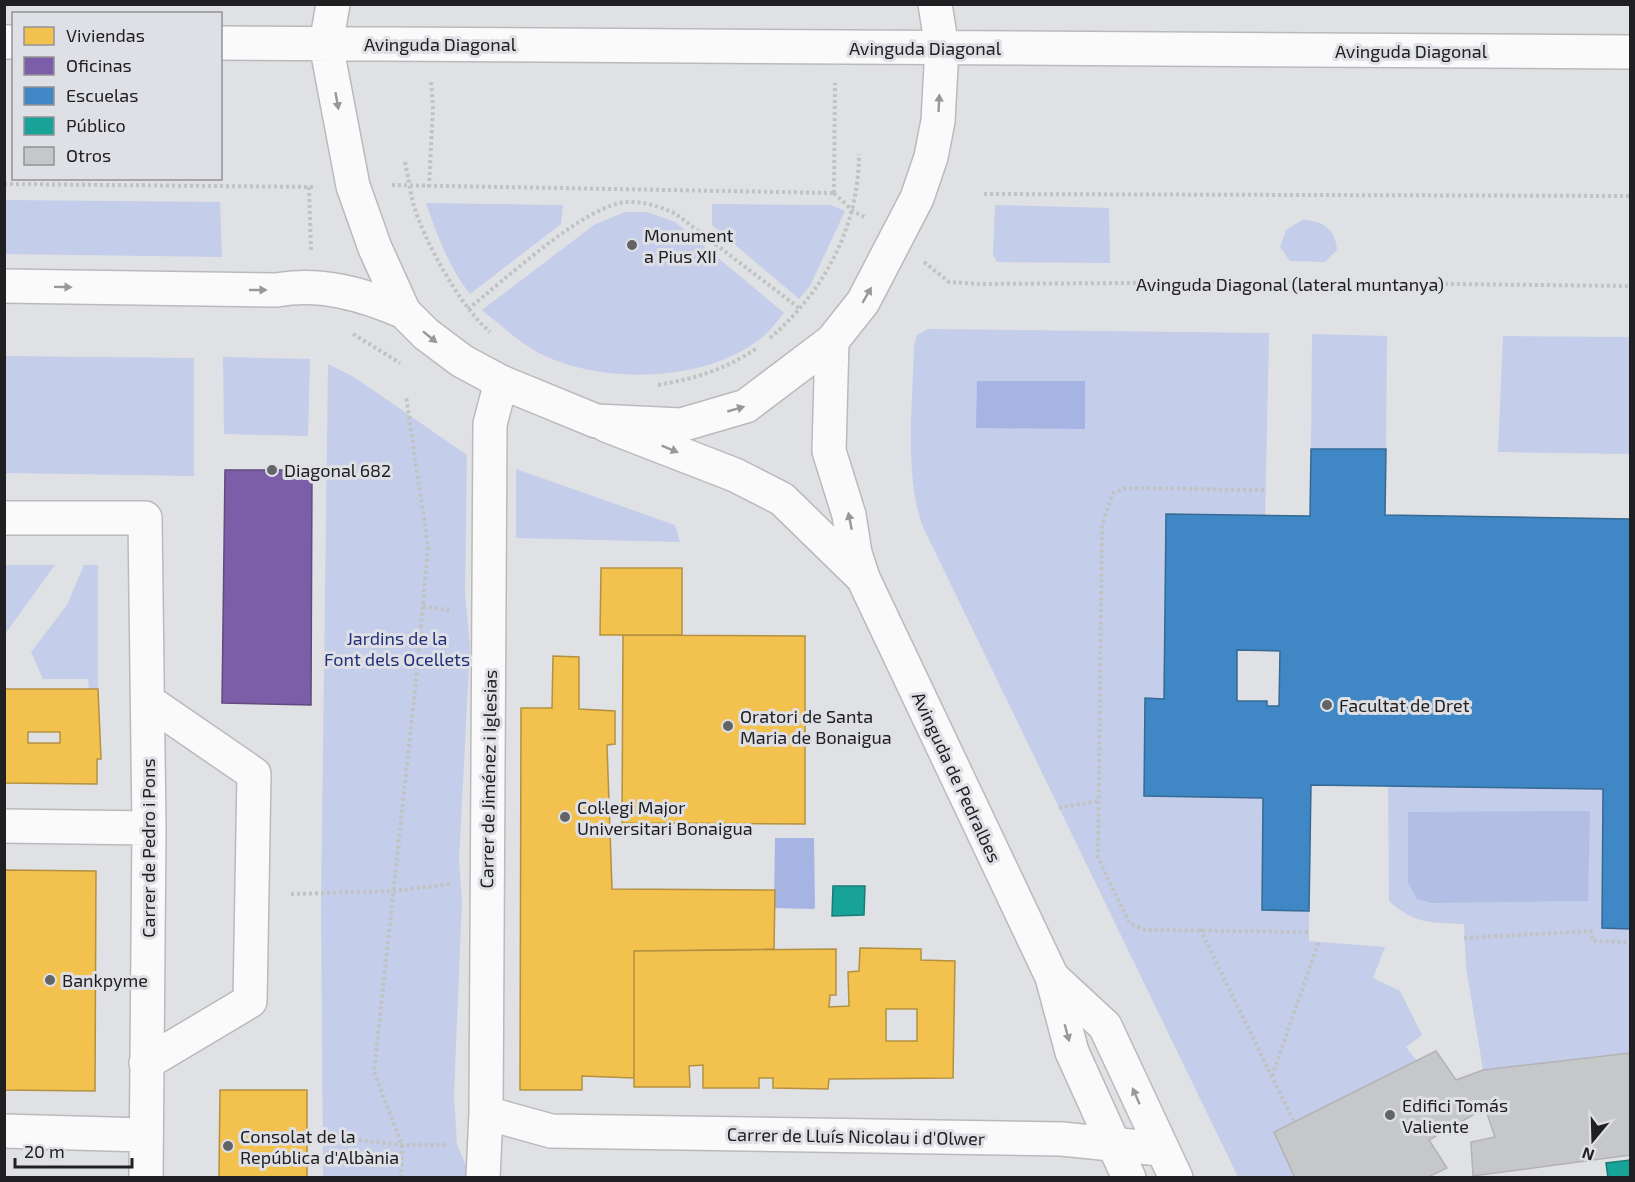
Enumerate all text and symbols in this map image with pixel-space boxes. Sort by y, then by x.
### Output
legend [12,12,222,180]
text: Viviendas [66,24,145,46]
street label: Avinguda Diagonal [364,33,517,55]
street label: Avinguda Diagonal [849,37,1002,59]
street label: Avinguda Diagonal [1335,40,1488,62]
text: Oficinas [66,54,132,76]
text: Escuelas [66,84,138,106]
one-way arrow [333,92,342,111]
one-way arrow [934,93,944,112]
text: Público [66,114,126,136]
text: Otros [66,144,111,166]
place label: Monument a Pius XII [644,224,734,267]
marker: Monument a Pius XII [625,238,639,252]
street label: Avinguda Diagonal (lateral muntanya) [1136,273,1444,295]
one-way arrow [53,283,72,292]
one-way arrow [248,285,267,295]
one-way arrow [862,286,872,303]
one-way arrow [422,330,438,343]
one-way arrow [727,404,745,413]
one-way arrow [661,445,679,454]
place label: Diagonal 682 [284,459,391,481]
marker: Diagonal 682 [265,463,279,477]
one-way arrow [845,511,854,530]
park label: Jardins de la Font dels Ocellets [324,627,470,670]
street label: Carrer de Jiménez i Iglesias [475,669,501,889]
street label: Avinguda de Pedralbes [908,688,1006,866]
place label: Facultat de Dret [1339,694,1470,716]
marker: Facultat de Dret [1320,698,1334,712]
place label: Oratori de Santa Maria de Bonaigua [740,705,892,748]
marker: Oratori de Santa Maria de Bonaigua [721,719,735,733]
street label: Carrer de Pedro i Pons [137,758,159,938]
place label: Col·legi Major Universitari Bonaigua [577,796,753,839]
marker: Col·legi Major Universitari Bonaigua [558,810,572,824]
place label: Bankpyme [62,969,148,991]
marker: Bankpyme [43,973,57,987]
one-way arrow [1063,1024,1072,1042]
one-way arrow [1132,1087,1141,1104]
place label: Edifici Tomás Valiente [1402,1094,1508,1137]
marker: Edifici Tomás Valiente [1383,1108,1397,1122]
north arrow [1563,1110,1623,1170]
street label: Carrer de Lluís Nicolau i d'Olwer [727,1123,985,1149]
place label: Consolat de la República d'Albània [240,1125,399,1168]
scale bar [15,1131,132,1169]
marker: Consolat de la República d'Albània [221,1139,235,1153]
text: 20 m [24,1140,65,1162]
text: N [1579,1144,1597,1166]

